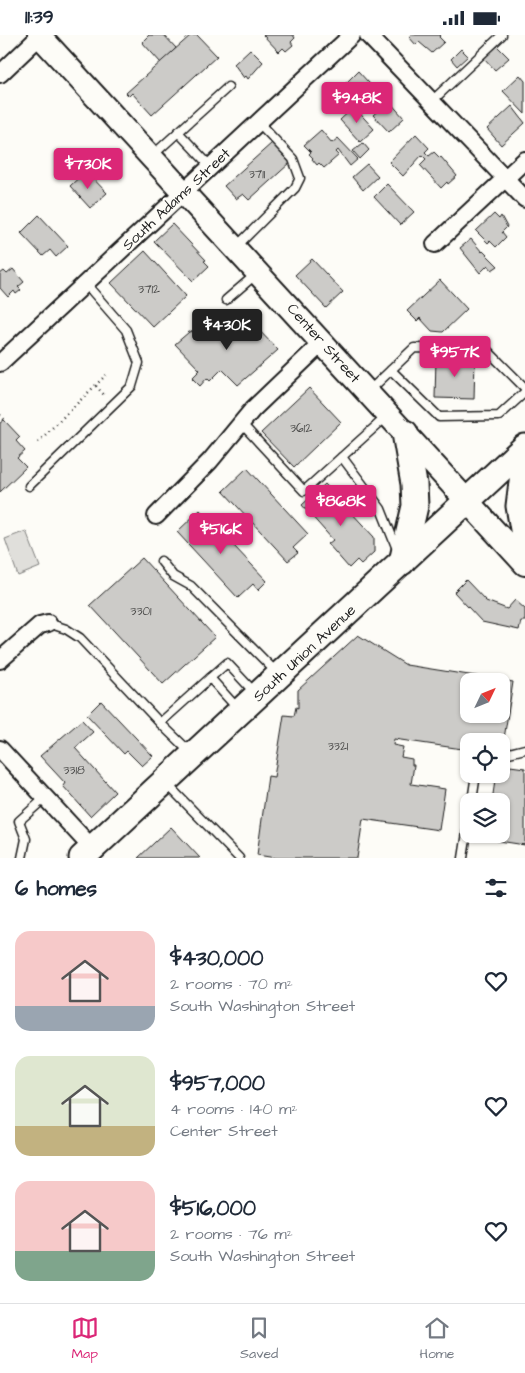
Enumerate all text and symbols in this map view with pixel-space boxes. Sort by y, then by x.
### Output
text: 11:39 [25,4,54,31]
pin: $948K [322,81,392,124]
text: $948K [333,87,381,109]
street label: South Adams Street [117,143,235,255]
pin: $730K [53,147,123,190]
text: $730K [65,153,111,175]
house number: 3711 [249,166,266,183]
house number: 3712 [138,281,160,298]
street label: Center Street [282,299,365,388]
pin: $430K [192,309,262,351]
text: $430K [203,314,251,336]
pin: $957K [420,335,490,378]
text: $957K [431,341,479,363]
house number: 3612 [290,420,312,437]
pin: $868K [306,485,376,527]
text: $868K [316,490,366,512]
pin: $516K [186,513,256,555]
text: $516K [200,518,242,540]
street label: South Union Avenue [248,600,361,707]
house number: 3301 [130,603,152,620]
north arrow [460,673,510,723]
map controls [460,673,510,843]
button: locate [460,733,510,783]
house number: 3321 [328,738,349,755]
house number: 3318 [63,762,85,779]
button: layers [460,793,510,843]
text: 6 homes [15,874,97,903]
icon: filters [482,874,510,902]
text: $430,000 [170,944,263,973]
icon: home [55,951,115,1011]
icon: heart [482,967,510,995]
text: 2 rooms · 70 m² [170,973,293,995]
text: South Washington Street [170,995,355,1017]
text: $957,000 [170,1069,265,1098]
icon: home [55,1076,115,1136]
icon: heart [482,1092,510,1120]
text: 4 rooms · 140 m² [170,1098,298,1120]
text: Center Street [170,1120,278,1142]
text: $516,000 [170,1194,256,1223]
icon: home [55,1201,115,1261]
icon: heart [482,1217,510,1245]
text: 2 rooms · 76 m² [170,1223,293,1245]
text: South Washington Street [170,1245,355,1267]
tab: Map [71,1314,99,1364]
tab: Saved [240,1314,278,1364]
tab: Home [420,1314,454,1364]

